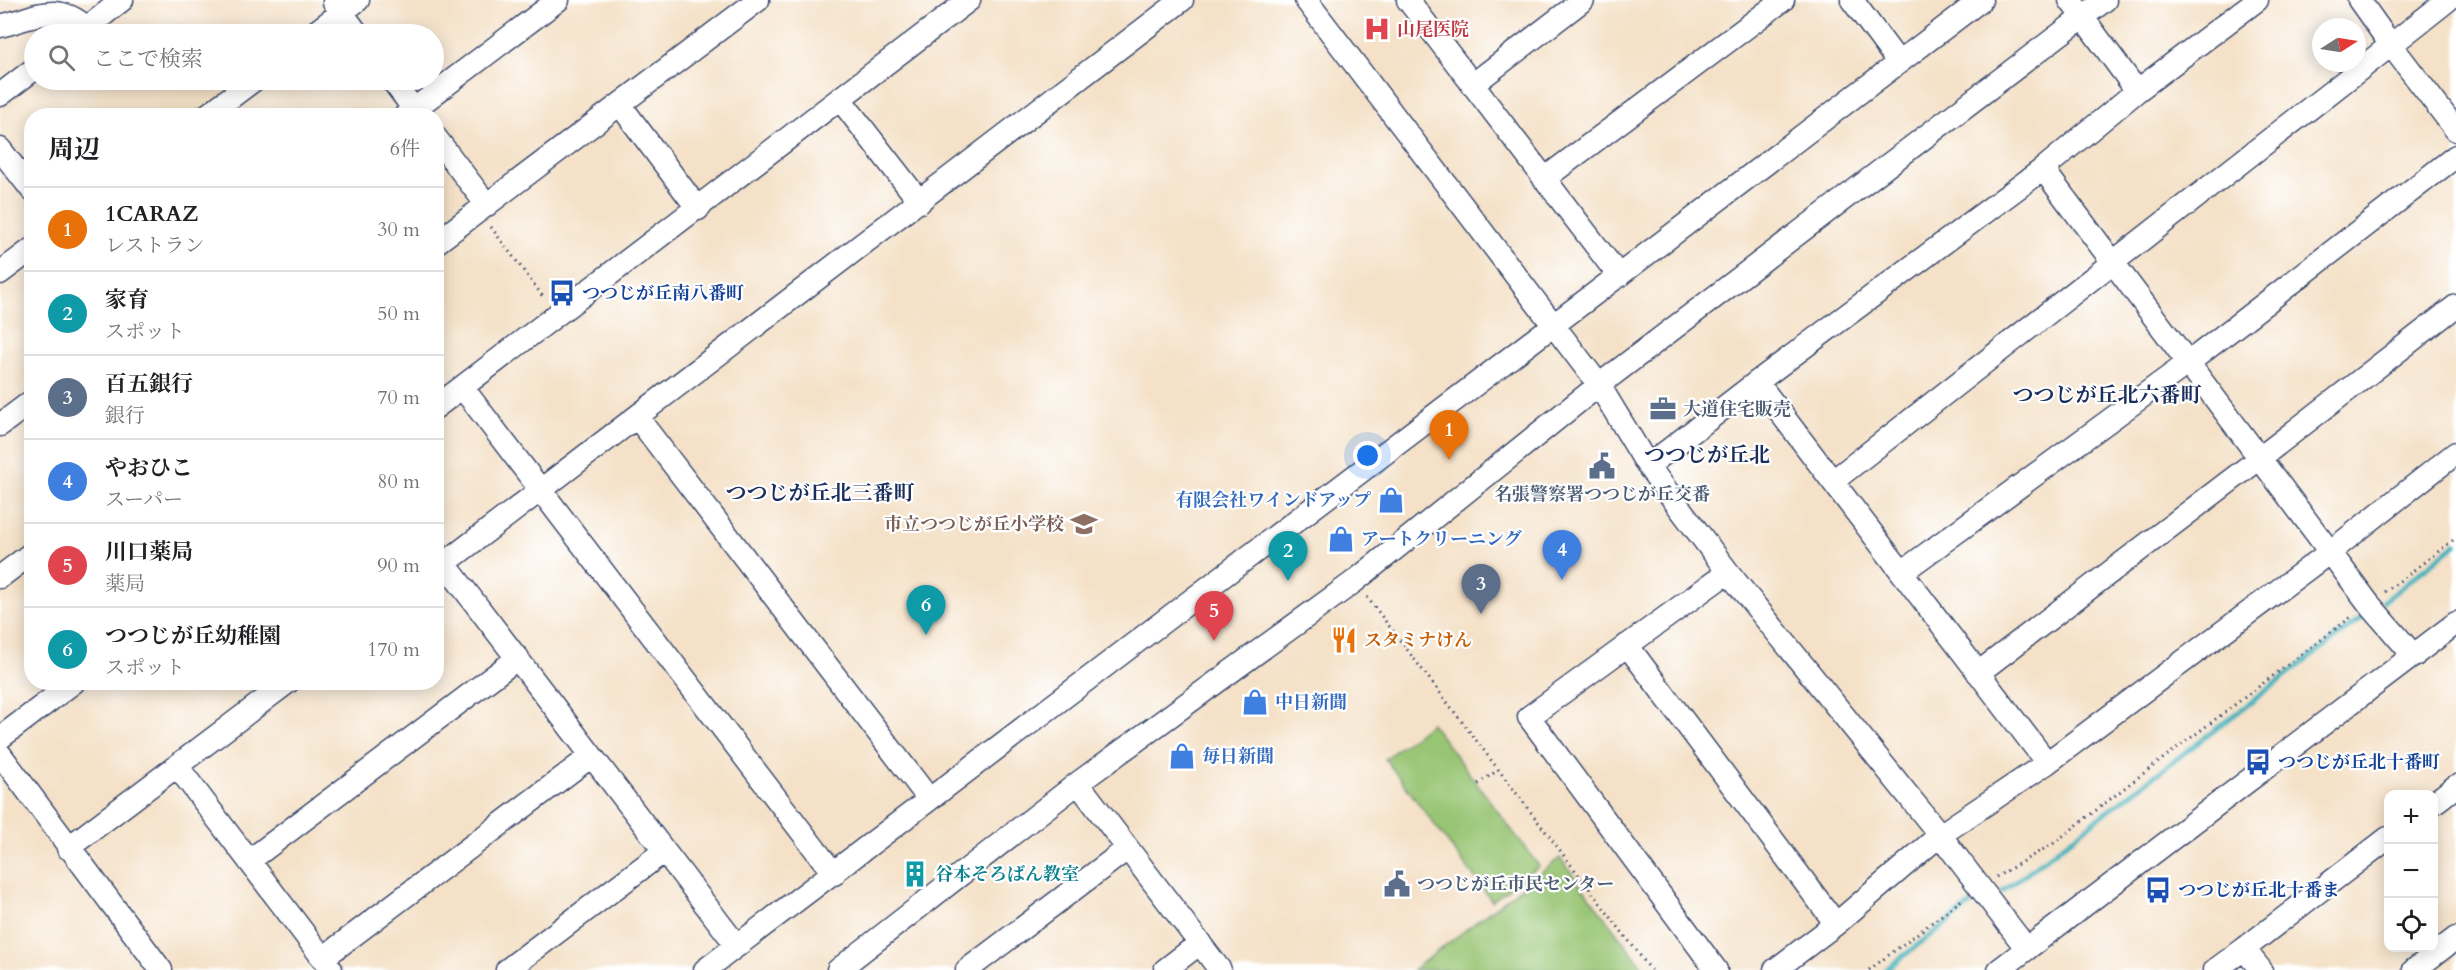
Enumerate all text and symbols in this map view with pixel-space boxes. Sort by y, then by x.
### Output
hospital icon: 山尾医院 [1362,14,1392,44]
place label: 山尾医院 [1397,17,1469,42]
north arrow [2312,18,2366,72]
search box [24,24,444,90]
icon: search [45,41,78,74]
text: ここで検索 [93,44,203,74]
text: 周辺 [48,132,100,167]
text: 6件 [390,135,420,162]
text: 1CARAZ [105,199,199,229]
text: 1 [62,216,73,243]
text: 30 m [377,216,420,243]
text: レストラン [105,232,204,259]
bus stop icon: つつじが丘南八番町 [547,278,577,308]
place label: つつじが丘南八番町 [582,281,744,306]
text: 家育 [105,285,149,315]
text: 2 [62,300,73,327]
text: 50 m [377,300,420,327]
text: スポット [105,318,185,345]
text: 百五銀行 [105,369,193,399]
district label: つつじが丘北六番町 [2013,381,2202,410]
text: 3 [62,384,73,411]
text: 70 m [377,384,420,411]
office icon: 大道住宅販売 [1648,394,1678,424]
place label: 大道住宅販売 [1683,397,1791,422]
text: 銀行 [105,402,145,429]
pin: 1 [1430,410,1468,460]
your location [1353,441,1382,470]
district label: つつじが丘北 [1644,441,1770,470]
public building icon: 名張警察署つつじが丘交番 [1587,451,1617,481]
text: やおひこ [105,453,193,483]
text: 4 [62,468,73,495]
text: 80 m [377,468,420,495]
district label: つつじが丘北三番町 [726,479,915,508]
place label: 名張警察署つつじが丘交番 [1494,482,1710,507]
shop icon: 有限会社ワインドアップ [1376,485,1406,515]
text: スーパー [105,486,183,513]
place label: 有限会社ワインドアップ [1175,488,1371,513]
school or university icon: 市立つつじが丘小学校 [1069,509,1099,539]
place label: 市立つつじが丘小学校 [884,512,1064,537]
shop icon: アートクリーニング [1326,524,1356,554]
place label: アートクリーニング [1361,527,1522,552]
pin: 4 [1542,530,1582,580]
pin: 2 [1268,532,1308,581]
text: 川口薬局 [105,537,193,567]
text: 5 [62,552,73,579]
text: 90 m [377,552,420,579]
pin: 3 [1462,564,1500,614]
text: 薬局 [105,570,145,597]
pin: 6 [906,586,946,635]
pin: 5 [1194,592,1234,641]
text: つつじが丘幼稚園 [105,621,281,651]
restaurant icon: スタミナけん [1329,625,1359,655]
place label: スタミナけん [1364,628,1472,653]
text: 6 [62,636,73,663]
text: 170 m [367,636,420,663]
text: スポット [105,654,185,681]
shop icon: 中日新聞 [1240,687,1270,717]
place label: 中日新聞 [1275,690,1347,715]
shop icon: 毎日新聞 [1167,741,1197,771]
place label: 毎日新聞 [1202,744,1274,769]
bus stop icon: つつじが丘北十番町 [2243,747,2273,777]
place label: つつじが丘北十番町 [2278,750,2440,775]
map controls [2384,790,2438,952]
button: + [2384,790,2438,844]
button: − [2384,844,2438,898]
building icon: 谷本そろばん教室 [900,859,930,889]
place label: 谷本そろばん教室 [935,862,1079,887]
public building icon: つつじが丘市民センター [1382,869,1412,899]
place label: つつじが丘市民センター [1417,872,1614,897]
bus stop icon: つつじが丘北十番ま [2143,875,2173,905]
place label: つつじが丘北十番ま [2178,878,2340,903]
button: locate [2384,898,2438,952]

